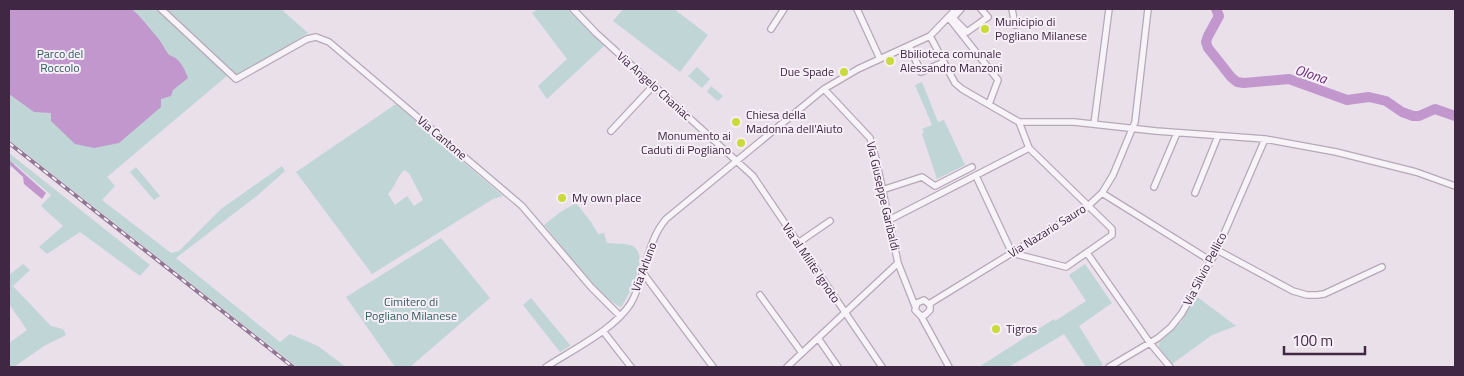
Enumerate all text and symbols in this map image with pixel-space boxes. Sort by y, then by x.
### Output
place label: Municipio di Pogliano Milanese [995,12,1087,45]
marker: Municipio di Pogliano Milanese [979,23,991,35]
park label: Parco del Roccolo [37,44,83,77]
place label: Bbilioteca comunale Alessandro Manzoni [900,44,1002,77]
street label: Via Angelo Chaniac [613,47,696,125]
marker: Bbilioteca comunale Alessandro Manzoni [884,55,896,67]
water label: Olona [1292,58,1331,89]
place label: Due Spade [780,62,834,81]
marker: Due Spade [838,66,850,78]
place label: Chiesa della Madonna dell'Aiuto [746,105,843,138]
street label: Via Cantone [413,111,472,164]
marker: Chiesa della Madonna dell'Aiuto [730,116,742,128]
place label: Monumento ai Caduti di Pogliano [641,126,731,159]
marker: Monumento ai Caduti di Pogliano [735,137,747,149]
street label: Via Giuseppe Garibaldi [862,139,905,253]
place label: My own place [572,188,641,207]
marker: My own place [556,192,568,204]
street label: Via Nazario Sauro [1004,199,1089,262]
street label: Via al Milite Ignoto [778,219,845,307]
street label: Via Silvio Pellico [1178,229,1231,309]
street label: Via Arluno [626,239,661,294]
park label: Cimitero di Pogliano Milanese [365,292,457,325]
place label: Tigros [1006,319,1037,338]
marker: Tigros [990,323,1002,335]
scale bar [1284,324,1365,356]
text: 100 m [1292,329,1333,352]

